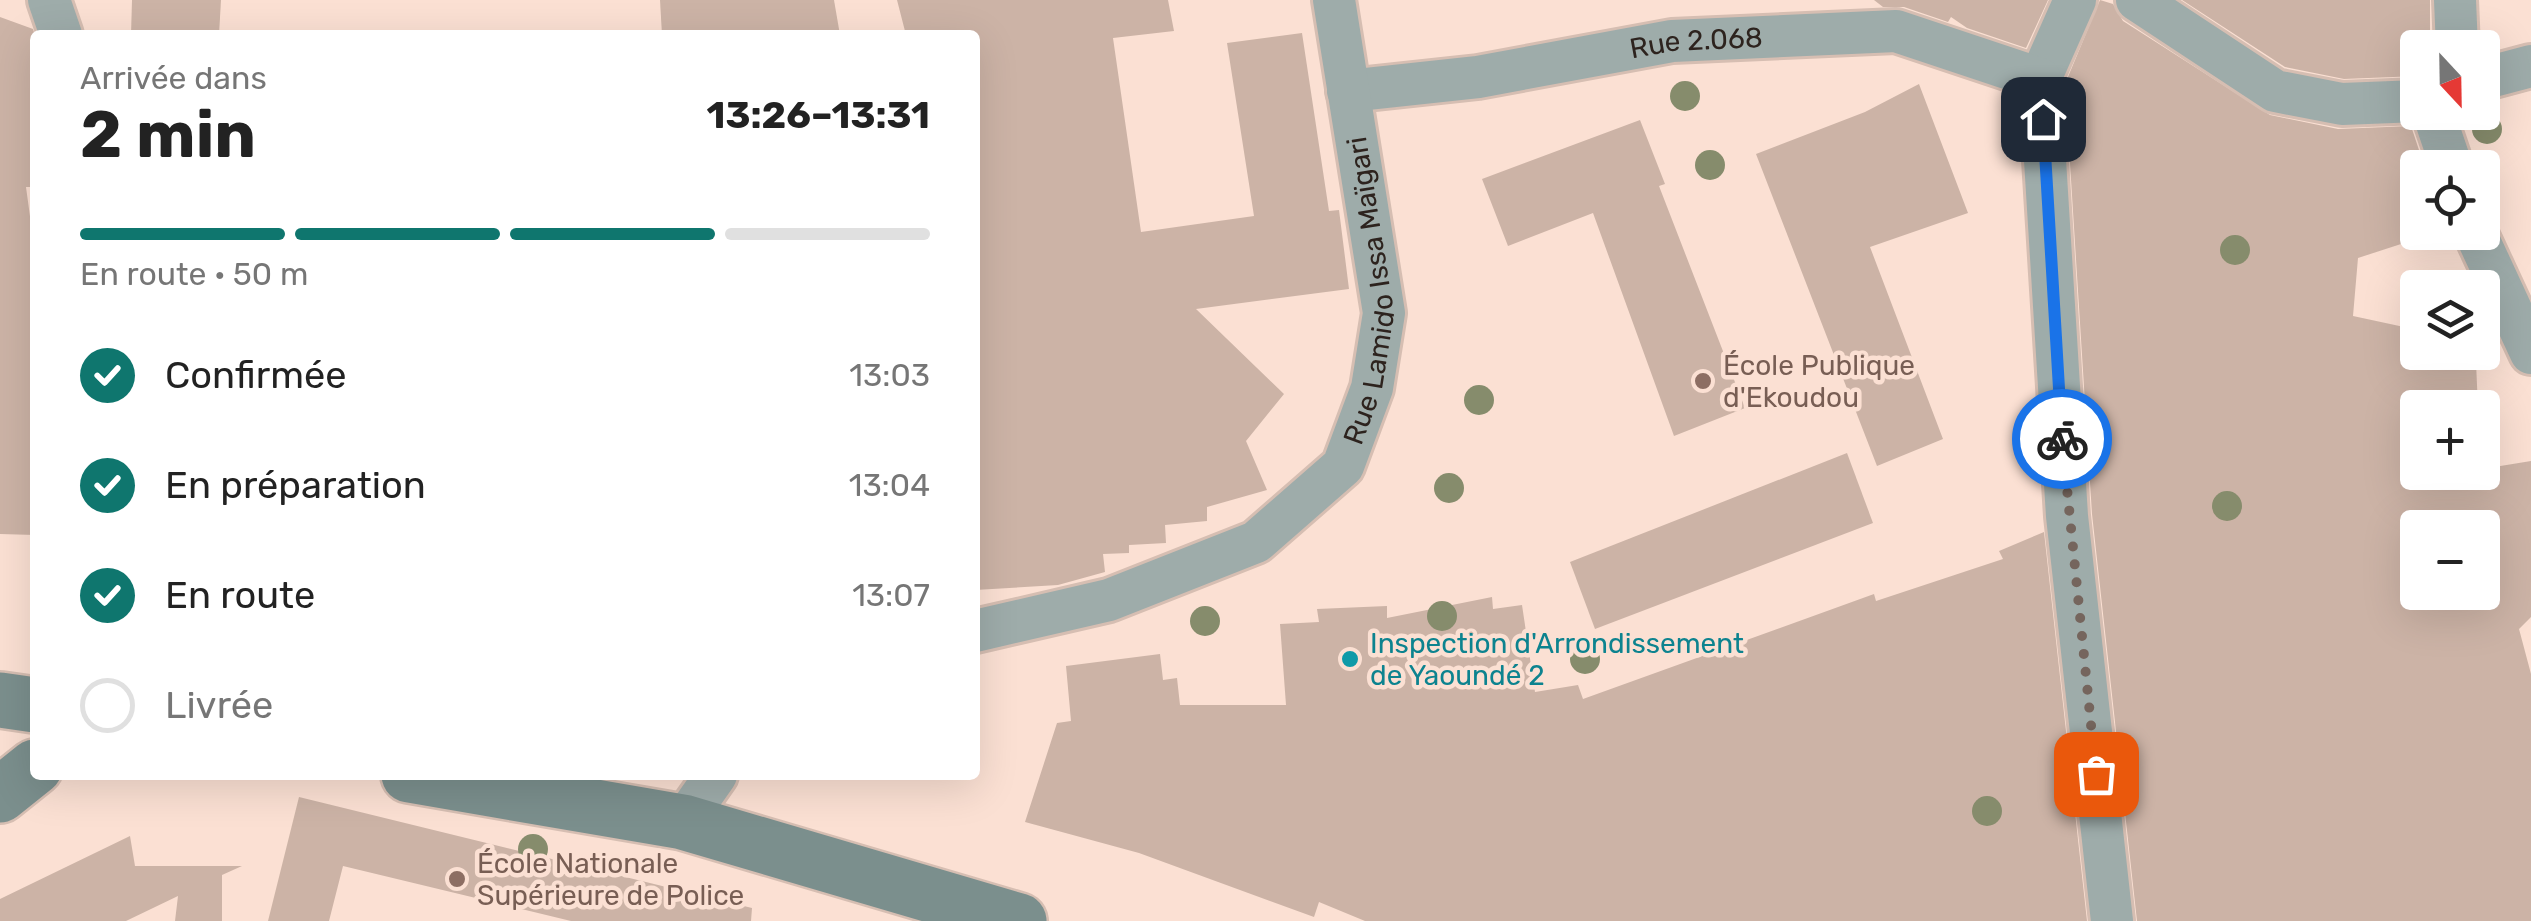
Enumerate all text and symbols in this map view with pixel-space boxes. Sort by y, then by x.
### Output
street label: Rue 2.068 [1627,20,1763,65]
north arrow [2400,30,2500,130]
map controls [2400,30,2500,610]
text: Arrivée dans [80,59,267,97]
pin [2001,77,2086,162]
text: 13:26–13:31 [707,92,930,138]
icon: home [2016,92,2071,147]
text: 2 min [80,96,256,173]
street label: Rue Lamido Issa Maïgari [1336,134,1401,449]
button: locate [2400,150,2500,250]
text: En route · 50 m [80,255,308,293]
button: layers [2400,270,2500,370]
icon: check [80,348,135,403]
place label: École Publique d'Ekoudou [1723,349,1915,414]
text: Confirmée [165,352,347,398]
text: 13:03 [849,356,930,394]
marker: École Publique d'Ekoudou [1692,370,1714,392]
courier [2012,389,2112,489]
button: + [2400,390,2500,490]
icon: bike [2035,412,2090,467]
icon: check [80,458,135,513]
text: En préparation [165,462,426,508]
text: 13:04 [849,466,930,504]
button: − [2400,510,2500,610]
icon: check [80,568,135,623]
text: En route [165,572,315,618]
text: 13:07 [852,576,930,614]
place label: Inspection d'Arrondissement de Yaoundé 2 [1370,627,1744,692]
marker: Inspection d'Arrondissement de Yaoundé 2 [1339,648,1361,670]
text: Livrée [165,682,273,728]
pin [2054,732,2139,817]
icon: bag [2069,747,2124,802]
place label: École Nationale Supérieure de Police [477,847,744,912]
marker: École Nationale Supérieure de Police [446,868,468,890]

